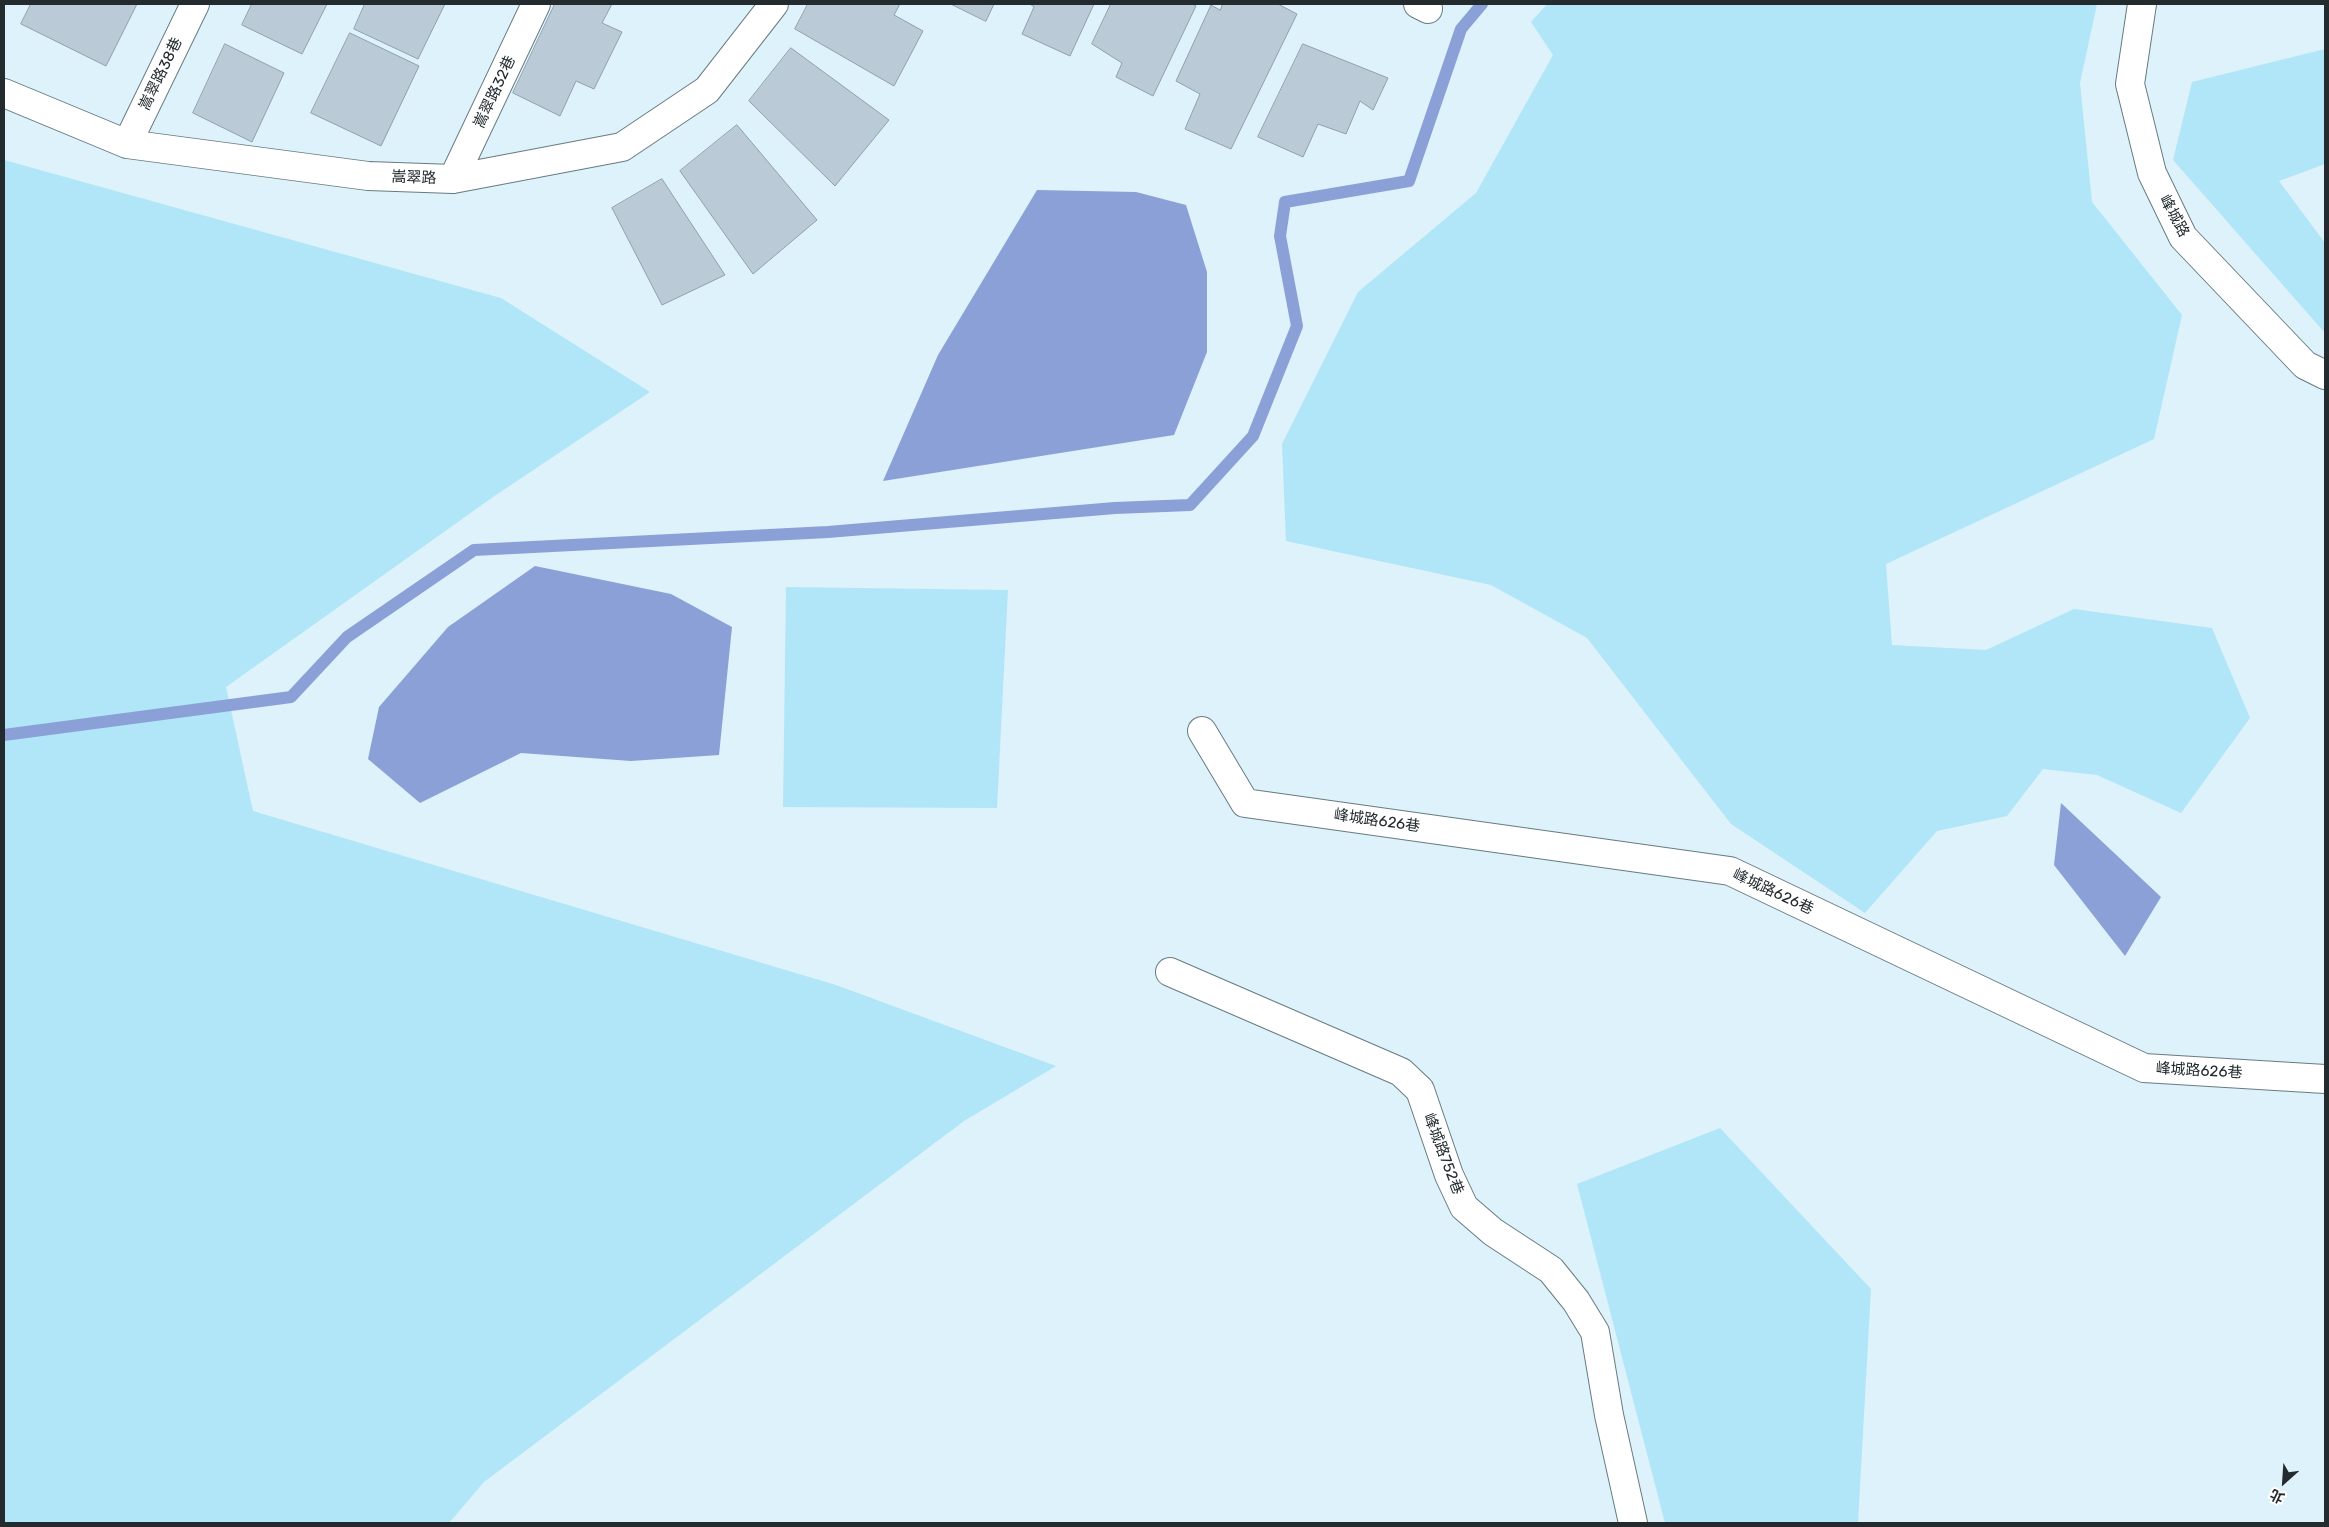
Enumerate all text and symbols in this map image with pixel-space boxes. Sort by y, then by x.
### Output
street label: 嵩翠路38巷 [136,35,186,113]
street label: 嵩翠路32巷 [470,53,520,131]
street label: 嵩翠路 [391,168,437,188]
street label: 峰城路 [2155,192,2193,240]
street label: 峰城路626巷 [1333,806,1421,836]
street label: 峰城路626巷 [1730,865,1816,919]
street label: 峰城路626巷 [2155,1060,2243,1082]
street label: 峰城路752巷 [1419,1111,1467,1197]
north arrow [2259,1457,2309,1507]
text: 北 [2267,1485,2287,1507]

